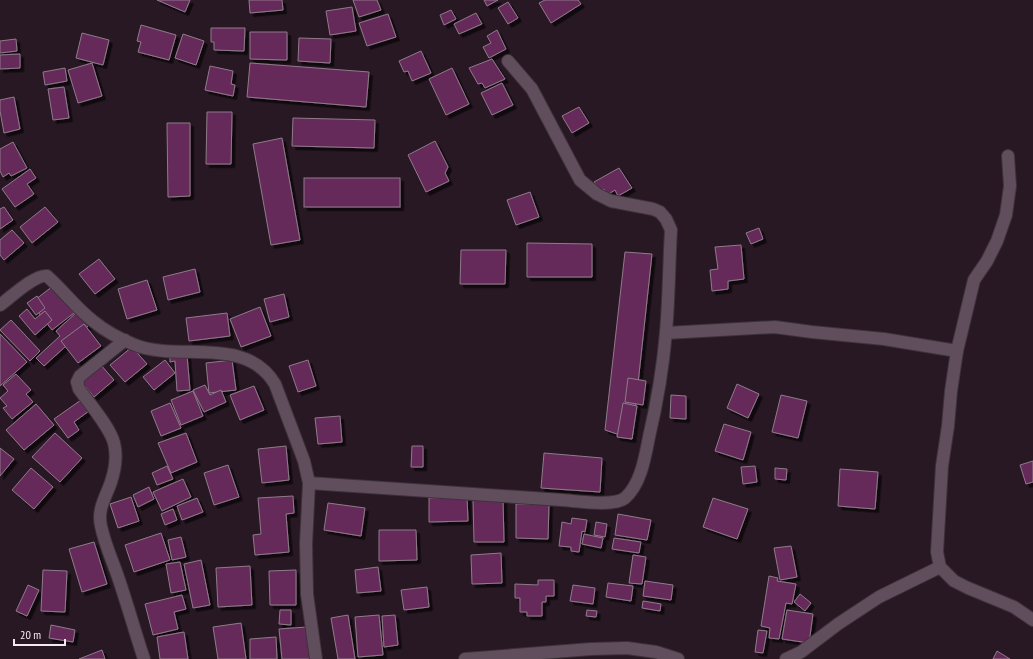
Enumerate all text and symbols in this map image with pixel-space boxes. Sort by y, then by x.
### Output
scale bar [14,621,65,647]
text: 20 m [20,627,41,642]

